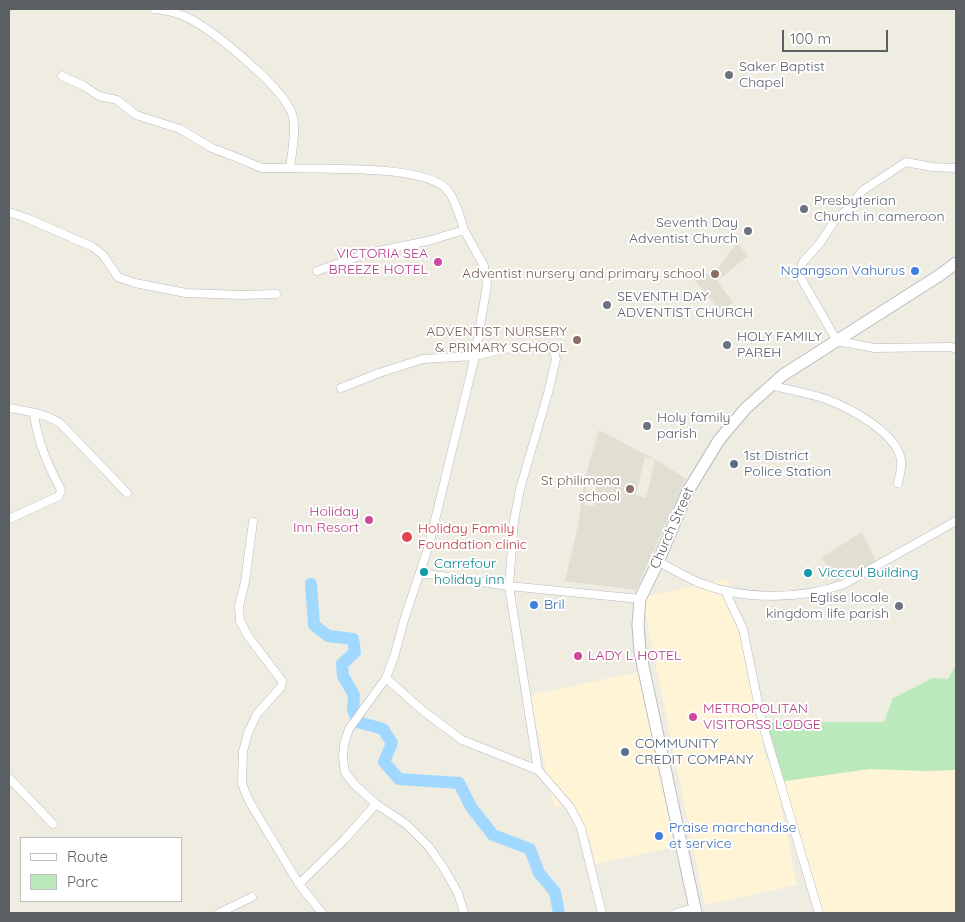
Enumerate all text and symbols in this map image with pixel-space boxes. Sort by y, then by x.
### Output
scale bar [785,20,891,52]
text: 100 m [790,29,831,48]
place label: Saker Baptist Chapel [739,59,825,92]
marker: Saker Baptist Chapel [723,69,735,81]
place label: Presbyterian Church in cameroon [814,193,945,226]
marker: Presbyterian Church in cameroon [798,203,810,215]
place label: Seventh Day Adventist Church [629,215,738,248]
marker: Seventh Day Adventist Church [742,225,754,237]
place label: VICTORIA SEA BREEZE HOTEL [328,246,428,278]
marker: VICTORIA SEA BREEZE HOTEL [432,256,444,268]
place label: Ngangson Vahurus [781,263,905,279]
marker: Ngangson Vahurus [909,265,921,277]
place label: Adventist nursery and primary school [462,266,705,282]
marker: Adventist nursery and primary school [709,268,721,280]
place label: SEVENTH DAY ADVENTIST CHURCH [617,289,753,322]
marker: SEVENTH DAY ADVENTIST CHURCH [601,299,613,311]
place label: ADVENTIST NURSERY & PRIMARY SCHOOL [426,324,567,357]
place label: HOLY FAMILY PAREH [737,329,822,362]
marker: ADVENTIST NURSERY & PRIMARY SCHOOL [571,334,583,346]
marker: HOLY FAMILY PAREH [721,339,733,351]
place label: Holy family parish [657,410,731,442]
marker: Holy family parish [641,420,653,432]
place label: 1st District Police Station [744,448,831,481]
marker: 1st District Police Station [728,458,740,470]
place label: St philimena school [541,473,620,506]
marker: St philimena school [624,483,636,495]
street label: Church Street [647,485,697,571]
place label: Holiday Inn Resort [293,504,359,536]
marker: Holiday Inn Resort [363,514,375,526]
place label: Holiday Family Foundation clinic [418,521,527,554]
marker: Holiday Family Foundation clinic [400,530,414,544]
place label: Carrefour holiday inn [434,556,505,588]
place label: Vicccul Building [818,565,919,581]
marker: Carrefour holiday inn [418,566,430,578]
marker: Vicccul Building [802,567,814,579]
place label: Eglise locale kingdom life parish [766,590,889,622]
place label: Bril [544,597,565,613]
marker: Bril [528,599,540,611]
marker: Eglise locale kingdom life parish [893,600,905,612]
place label: LADY L HOTEL [588,648,682,664]
marker: LADY L HOTEL [572,650,584,662]
place label: METROPOLITAN VISITORSS LODGE [703,701,821,734]
marker: METROPOLITAN VISITORSS LODGE [687,711,699,723]
place label: COMMUNITY CREDIT COMPANY [635,736,754,769]
marker: COMMUNITY CREDIT COMPANY [619,746,631,758]
place label: Praise marchandise et service [669,820,796,852]
marker: Praise marchandise et service [653,830,665,842]
legend [20,837,182,902]
text: Route [67,847,108,866]
text: Parc [67,872,98,891]

